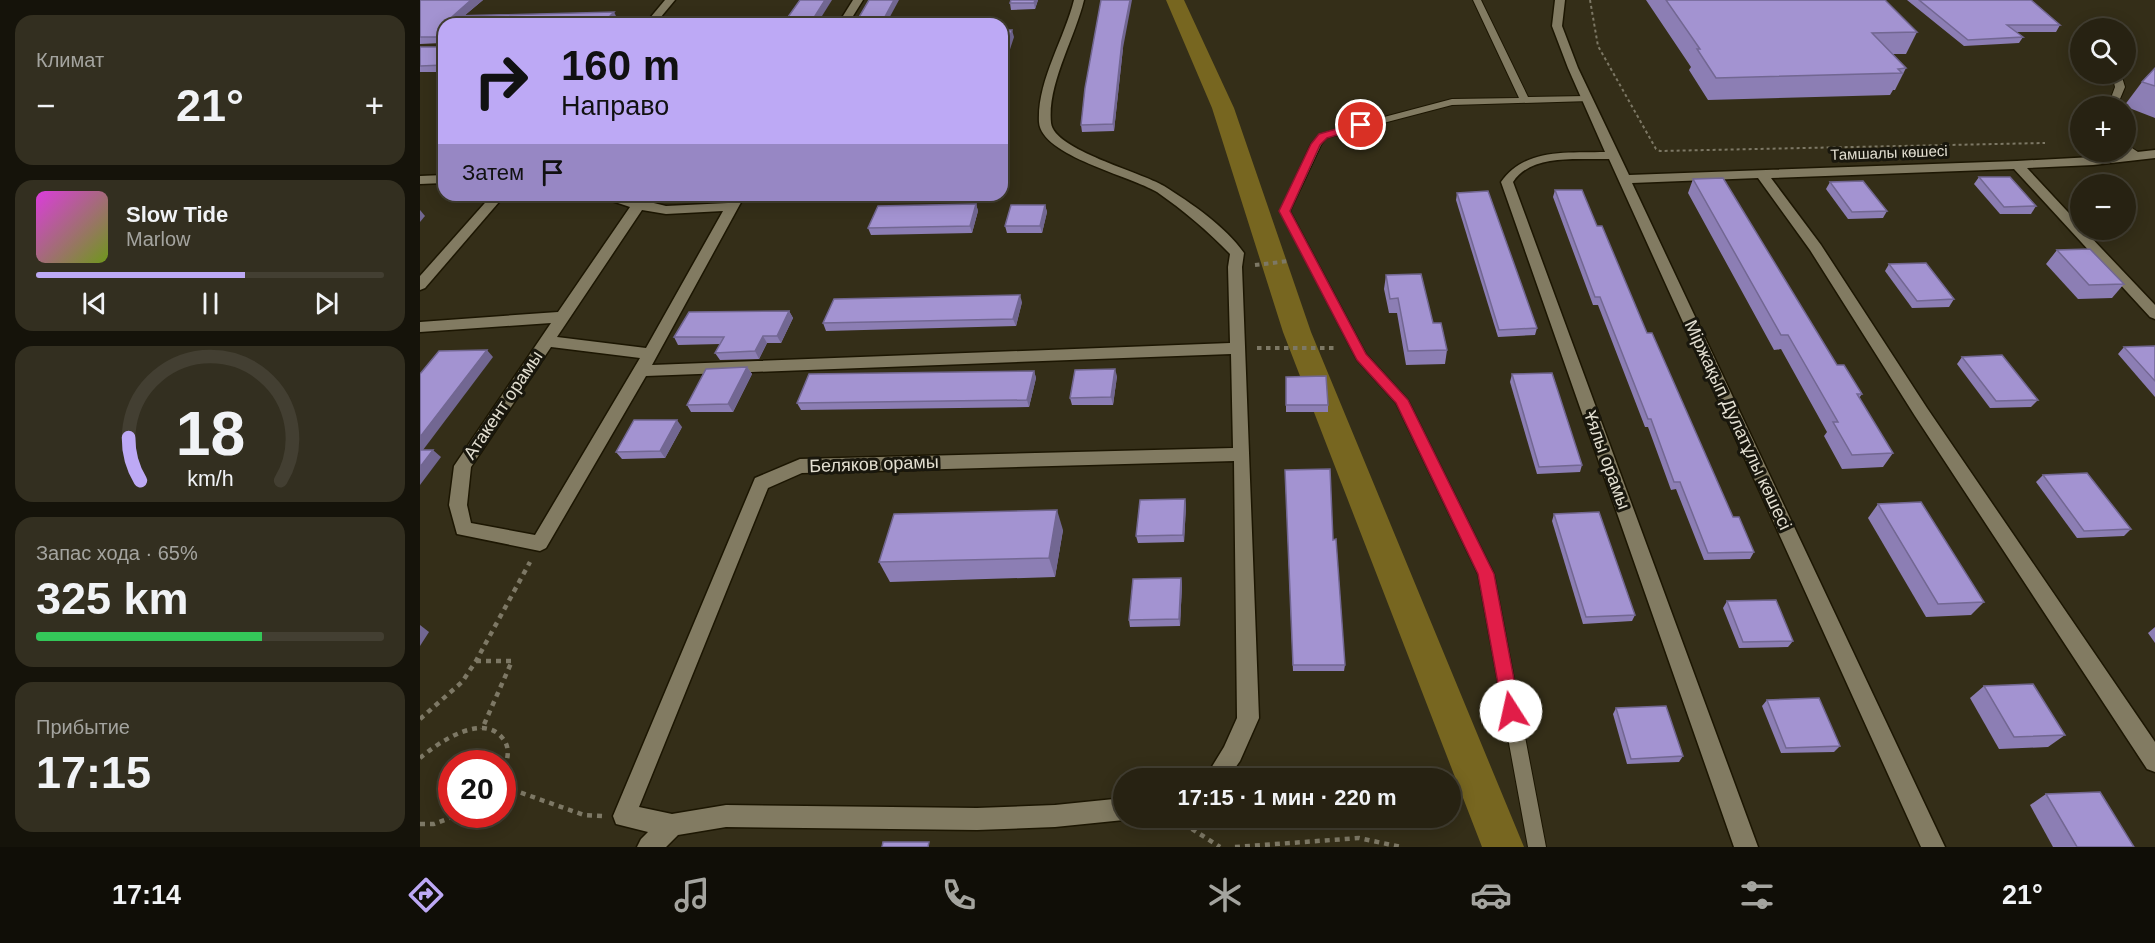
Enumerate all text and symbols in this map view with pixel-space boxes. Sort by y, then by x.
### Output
map controls [2070,18,2136,240]
button: search [2070,18,2136,84]
icon: right [462,42,540,120]
text: 160 m [561,42,680,89]
text: Климат [36,49,104,71]
text: 21° [176,80,244,131]
text: − [36,87,55,124]
text: + [365,87,384,124]
text: Направо [561,91,669,121]
button: + [2070,96,2136,162]
pin [1335,99,1386,150]
icon: arrive [1344,108,1377,141]
street label: Тамшалы көшесі [1830,142,1948,163]
icon: arrive [536,156,569,189]
text: Затем [462,160,524,185]
button: − [2070,174,2136,240]
text: Slow Tide [126,202,228,227]
text: Marlow [126,228,190,250]
icon: previous [78,287,111,320]
icon: pause [194,287,227,320]
icon: next [310,287,343,320]
street label: Міржақып Дулатұлы көшесі [1681,317,1795,533]
street label: Атакент орамы [459,347,547,463]
text: 18 [175,399,245,468]
street label: Ұялы орамы [1580,408,1634,512]
street label: Беляков орамы [809,452,939,476]
text: km/h [187,467,233,491]
text: Запас хода · 65% [36,542,198,564]
text: 325 km [36,573,189,624]
position arrow [1479,679,1543,743]
text: Прибытие [36,716,130,738]
text: 17:15 [36,747,151,798]
speed limit sign: 20 [438,750,516,828]
text: 17:15 · 1 мин · 220 m [1177,785,1397,810]
icon: directions [405,874,447,916]
icon: music [671,874,713,916]
icon: phone [938,874,980,916]
icon: climate [1204,874,1246,916]
icon: car [1470,874,1512,916]
icon: filters [1736,874,1778,916]
text: 17:14 [112,880,181,910]
text: 21° [2002,880,2043,910]

